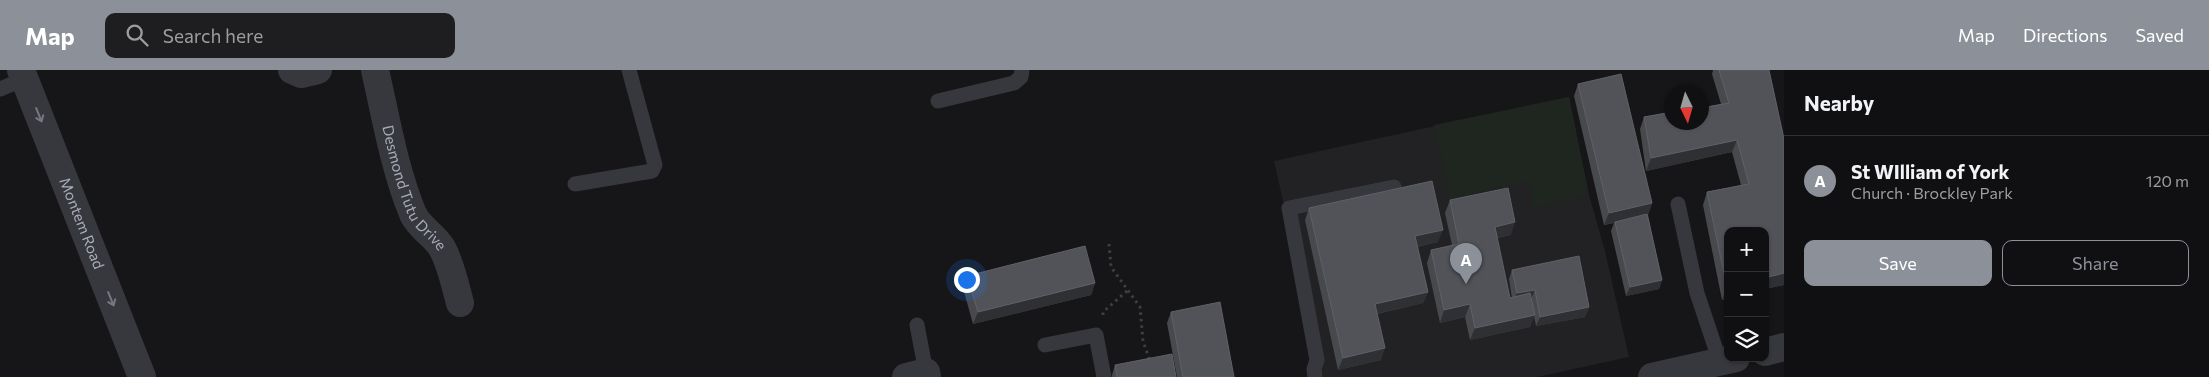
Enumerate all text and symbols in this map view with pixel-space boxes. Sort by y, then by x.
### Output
search box [105,13,455,58]
text: Map [25,21,75,50]
icon: search [123,21,151,49]
text: Search here [163,24,263,47]
text: Map [1958,24,1995,46]
text: Directions [2023,24,2107,46]
text: Saved [2135,24,2184,46]
north arrow [1664,85,1709,130]
text: Nearby [1804,90,1874,115]
one-way arrow [35,108,44,123]
street label: Desmond Tutu Drive [379,123,451,253]
text: St WIlliam of York [1851,160,2010,183]
text: A [1814,171,1826,190]
text: 120 m [2146,171,2189,190]
street label: Montem Road [56,175,109,272]
text: Church · Brockley Park [1851,183,2013,202]
map controls [1724,227,1769,362]
button: + [1724,227,1769,272]
button: Save [1804,240,1992,286]
button: Share [2002,240,2189,286]
pin: A [1450,243,1482,284]
your location [954,267,980,293]
button: − [1724,272,1769,317]
one-way arrow [107,291,116,306]
button: layers [1724,317,1769,362]

